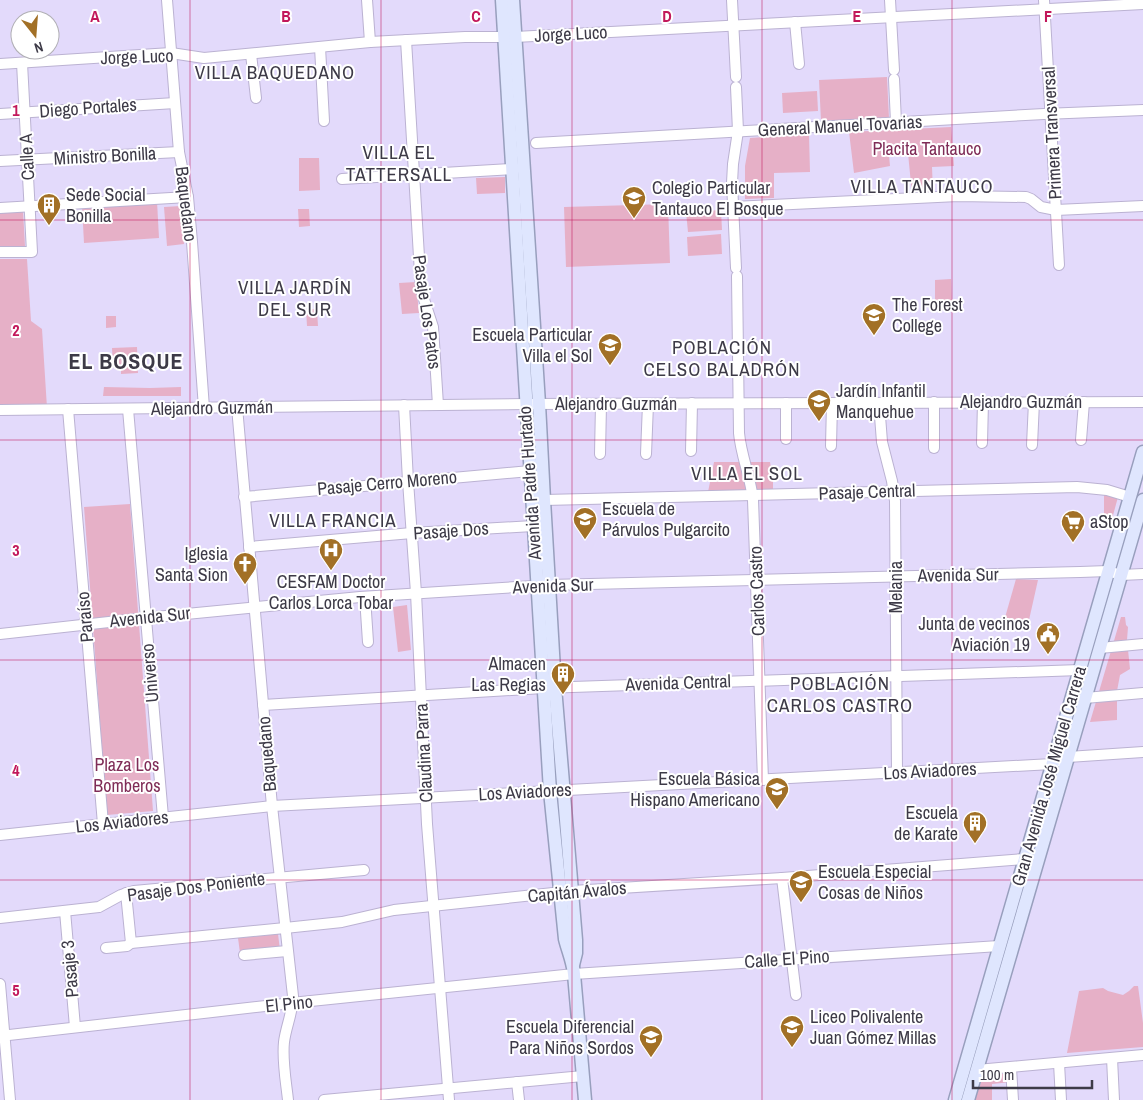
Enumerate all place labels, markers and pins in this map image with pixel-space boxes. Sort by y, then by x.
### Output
place label: Colegio Particular Tantauco El Bosque [652,175,784,221]
place label: Sede Social Bonilla [66,182,146,228]
school or university icon: Colegio Particular Tantauco El Bosque [621,185,647,219]
building icon: Sede Social Bonilla [36,192,62,226]
place label: The Forest College [892,292,963,338]
school or university icon: The Forest College [861,302,887,336]
place label: Escuela Particular Villa el Sol [472,322,592,368]
school or university icon: Escuela Particular Villa el Sol [597,332,623,366]
place label: Jardín Infantil Manquehue [836,378,925,424]
school or university icon: Jardín Infantil Manquehue [806,388,832,422]
place label: Escuela de Párvulos Pulgarcito [602,496,730,542]
school or university icon: Escuela de Párvulos Pulgarcito [572,506,598,540]
supermarket icon: aStop [1060,509,1086,543]
place label: aStop [1090,509,1129,534]
hospital icon: CESFAM Doctor Carlos Lorca Tobar [318,537,344,571]
place label: Iglesia Santa Sion [155,541,228,587]
church icon: Iglesia Santa Sion [232,551,258,585]
place label: CESFAM Doctor Carlos Lorca Tobar [269,569,393,615]
place label: Junta de vecinos Aviación 19 [918,611,1030,657]
public building icon: Junta de vecinos Aviación 19 [1035,621,1061,655]
place label: Almacen Las Regias [471,651,546,697]
building icon: Almacen Las Regias [550,661,576,695]
place label: Escuela Básica Hispano Americano [630,766,760,812]
school or university icon: Escuela Básica Hispano Americano [764,776,790,810]
place label: Escuela de Karate [894,800,958,846]
building icon: Escuela de Karate [962,810,988,844]
place label: Escuela Especial Cosas de Niños [818,859,931,905]
school or university icon: Escuela Especial Cosas de Niños [788,869,814,903]
place label: Liceo Polivalente Juan Gómez Millas [810,1004,936,1050]
place label: Escuela Diferencial Para Niños Sordos [506,1014,634,1060]
school or university icon: Liceo Polivalente Juan Gómez Millas [779,1014,805,1048]
school or university icon: Escuela Diferencial Para Niños Sordos [638,1024,664,1058]

